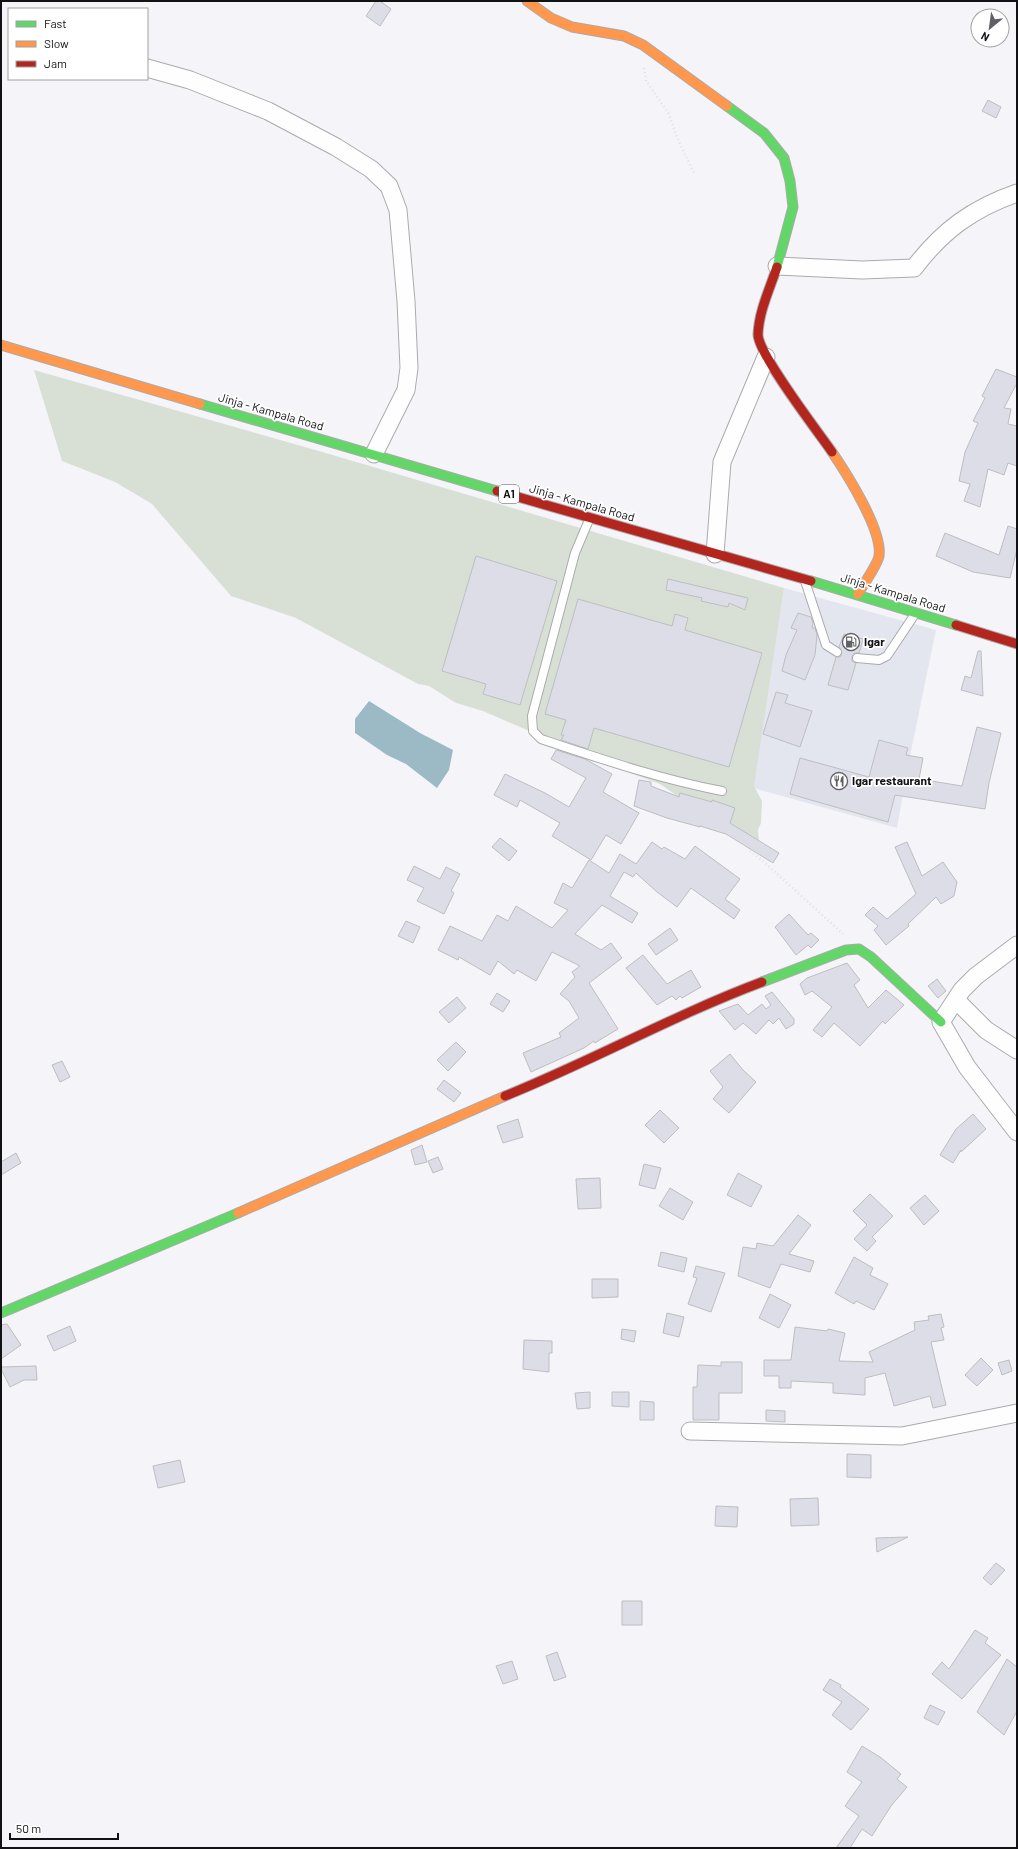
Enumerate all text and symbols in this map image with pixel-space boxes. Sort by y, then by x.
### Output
legend [8,8,148,80]
north arrow [970,8,1010,48]
text: Fast [44,16,67,30]
text: N [979,30,991,45]
text: Slow [44,36,69,50]
text: Jam [44,56,67,70]
street label: Jinja - Kampala Road [217,389,326,433]
street label: Jinja - Kampala Road [528,480,637,524]
road number: A1 [499,485,519,503]
street label: Jinja - Kampala Road [839,569,947,615]
fuel station icon: Igar [841,632,861,652]
place label: Igar [864,634,885,648]
restaurant icon: Igar restaurant [829,771,849,791]
place label: Igar restaurant [852,773,932,787]
scale bar [10,1815,118,1841]
text: 50 m [16,1821,41,1835]

